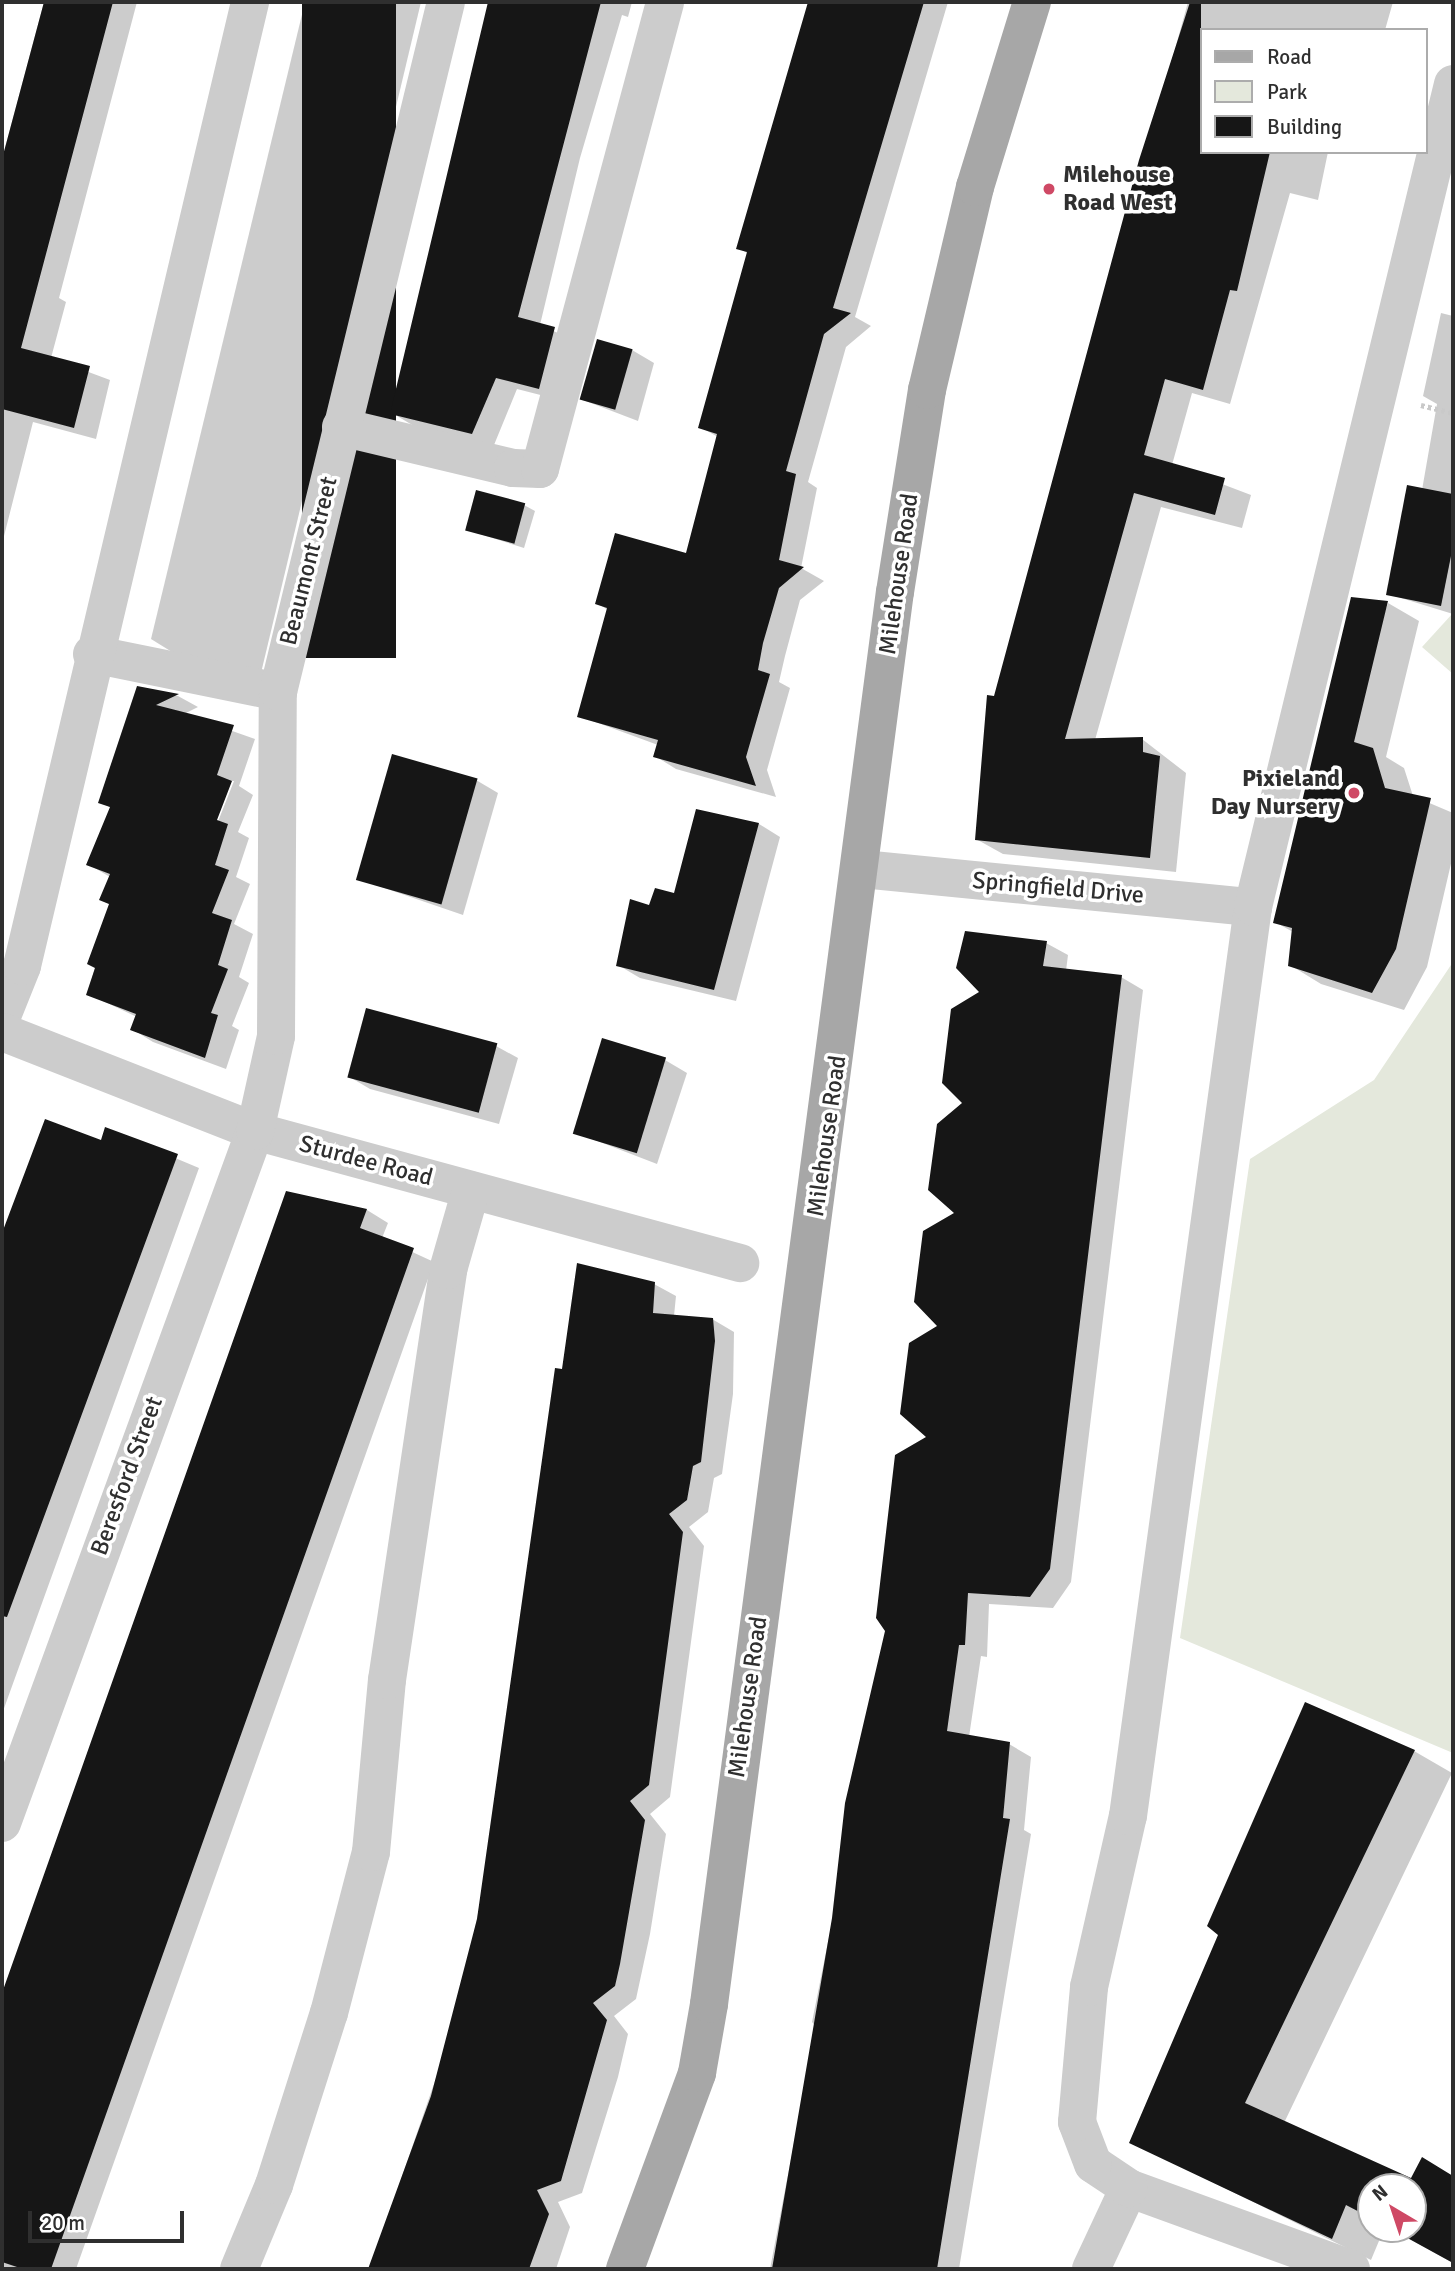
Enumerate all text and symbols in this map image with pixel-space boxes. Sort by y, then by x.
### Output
legend [1200,28,1427,154]
text: Road [1267,44,1312,70]
text: Park [1267,79,1307,105]
text: Building [1267,114,1342,140]
place label: Milehouse Road West [1063,161,1173,217]
marker: Milehouse Road West [1041,181,1057,197]
street label: Beaumont Street [274,474,344,648]
street label: Milehouse Road [873,492,925,656]
place label: Pixieland Day Nursery [1211,765,1340,821]
marker: Pixieland Day Nursery [1346,785,1362,801]
street label: Springfield Drive [971,866,1145,910]
street label: Milehouse Road [801,1054,853,1218]
street label: Sturdee Road [296,1129,436,1193]
street label: Beresford Street [85,1393,169,1559]
street label: Milehouse Road [722,1615,774,1779]
north arrow [1357,2173,1427,2243]
text: N [1367,2180,1393,2207]
scale bar [32,2198,187,2242]
text: 20 m [41,2210,85,2236]

